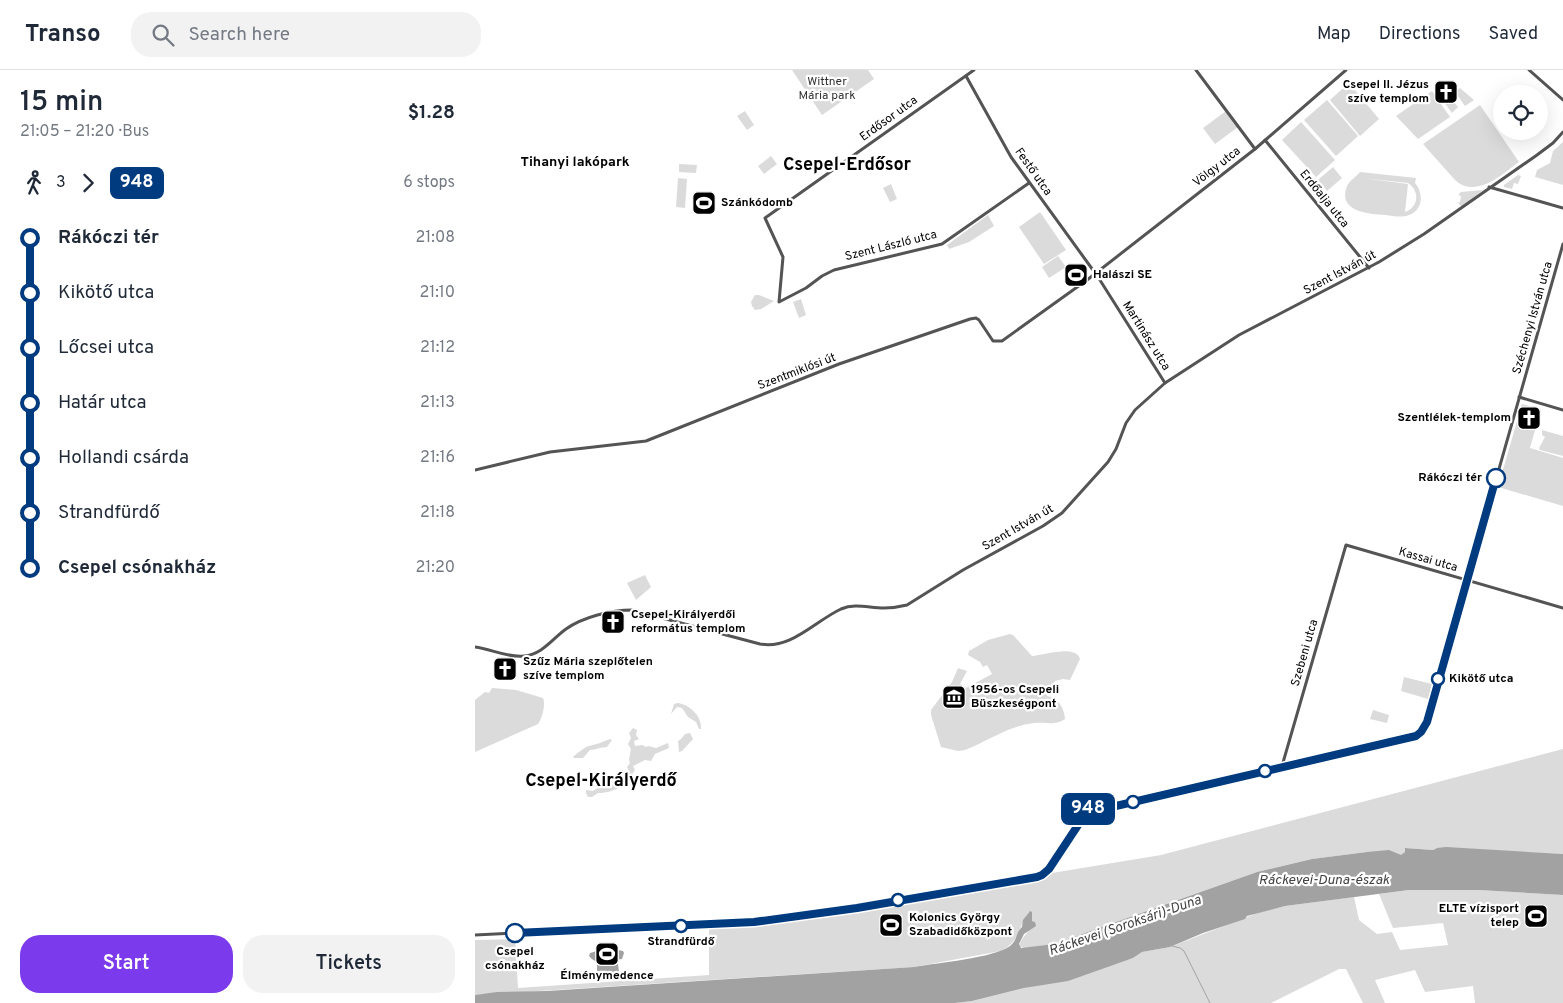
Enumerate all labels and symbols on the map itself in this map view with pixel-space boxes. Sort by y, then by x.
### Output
park label: Wittner Mária park [798,74,856,104]
place label: Csepel II. Jézus szíve templom [1343,77,1429,107]
church icon: Csepel II. Jézus szíve templom [1433,79,1459,105]
street label: Erdősor utca [857,93,921,145]
street label: Völgy utca [1190,143,1244,191]
street label: Festő utca [1011,145,1055,199]
district label: Tihanyi lakópark [520,154,630,171]
district label: Csepel-Erdősor [783,154,912,177]
street label: Erdőalja utca [1296,167,1352,231]
sports icon: Szánkódomb [691,190,717,216]
place label: Szánkódomb [721,195,793,211]
street label: Szent László utca [843,227,939,265]
street label: Szent István út [1301,247,1379,299]
street label: Széchenyi István utca [1509,260,1557,376]
sports icon: Halászi SE [1063,262,1089,288]
place label: Halászi SE [1093,267,1152,283]
street label: Martinász utca [1118,298,1174,374]
street label: Szentmiklósi út [756,350,838,394]
church icon: Szentlélek-templom [1516,405,1542,431]
place label: Szentlélek-templom [1397,410,1511,426]
marker: Rákóczi tér [1486,468,1506,488]
place label: Rákóczi tér [1418,470,1482,486]
street label: Szent István út [979,501,1057,555]
street label: Kassai utca [1397,544,1459,576]
place label: Csepel-Királyerdői református templom [631,607,746,637]
church icon: Csepel-Királyerdői református templom [600,609,626,635]
street label: Szebeni utca [1288,618,1322,688]
place label: Szűz Mária szeplőtelen szíve templom [523,654,653,684]
church icon: Szűz Mária szeplőtelen szíve templom [492,656,518,682]
place label: Kikötő utca [1449,671,1513,687]
marker: Kikötő utca [1431,672,1445,686]
place label: 1956-os Csepeli Büszkeségpont [971,682,1059,712]
museum icon: 1956-os Csepeli Büszkeségpont [941,684,967,710]
unlabelled marker [1258,764,1272,778]
district label: Csepel-Királyerdő [525,770,678,793]
line badge: 948 [1059,793,1117,825]
unlabelled marker [1126,795,1140,809]
water label: Ráckevei-Duna-észak [1259,872,1390,889]
water label: Ráckevei (Soroksári)-Duna [1047,892,1204,960]
unlabelled marker [891,893,905,907]
place label: ELTE vízisport telep [1439,901,1519,931]
sports icon: ELTE vízisport telep [1523,903,1549,929]
place label: Kolonics György Szabadidőközpont [909,910,1012,940]
sports icon: Kolonics György Szabadidőközpont [878,912,904,938]
marker: Strandfürdő [674,919,688,933]
marker: Csepel csónakház [505,923,525,943]
place label: Strandfürdő [647,934,716,950]
sports icon: Élménymedence [594,941,620,967]
place label: Csepel csónakház [485,944,545,974]
place label: Élménymedence [560,968,654,984]

